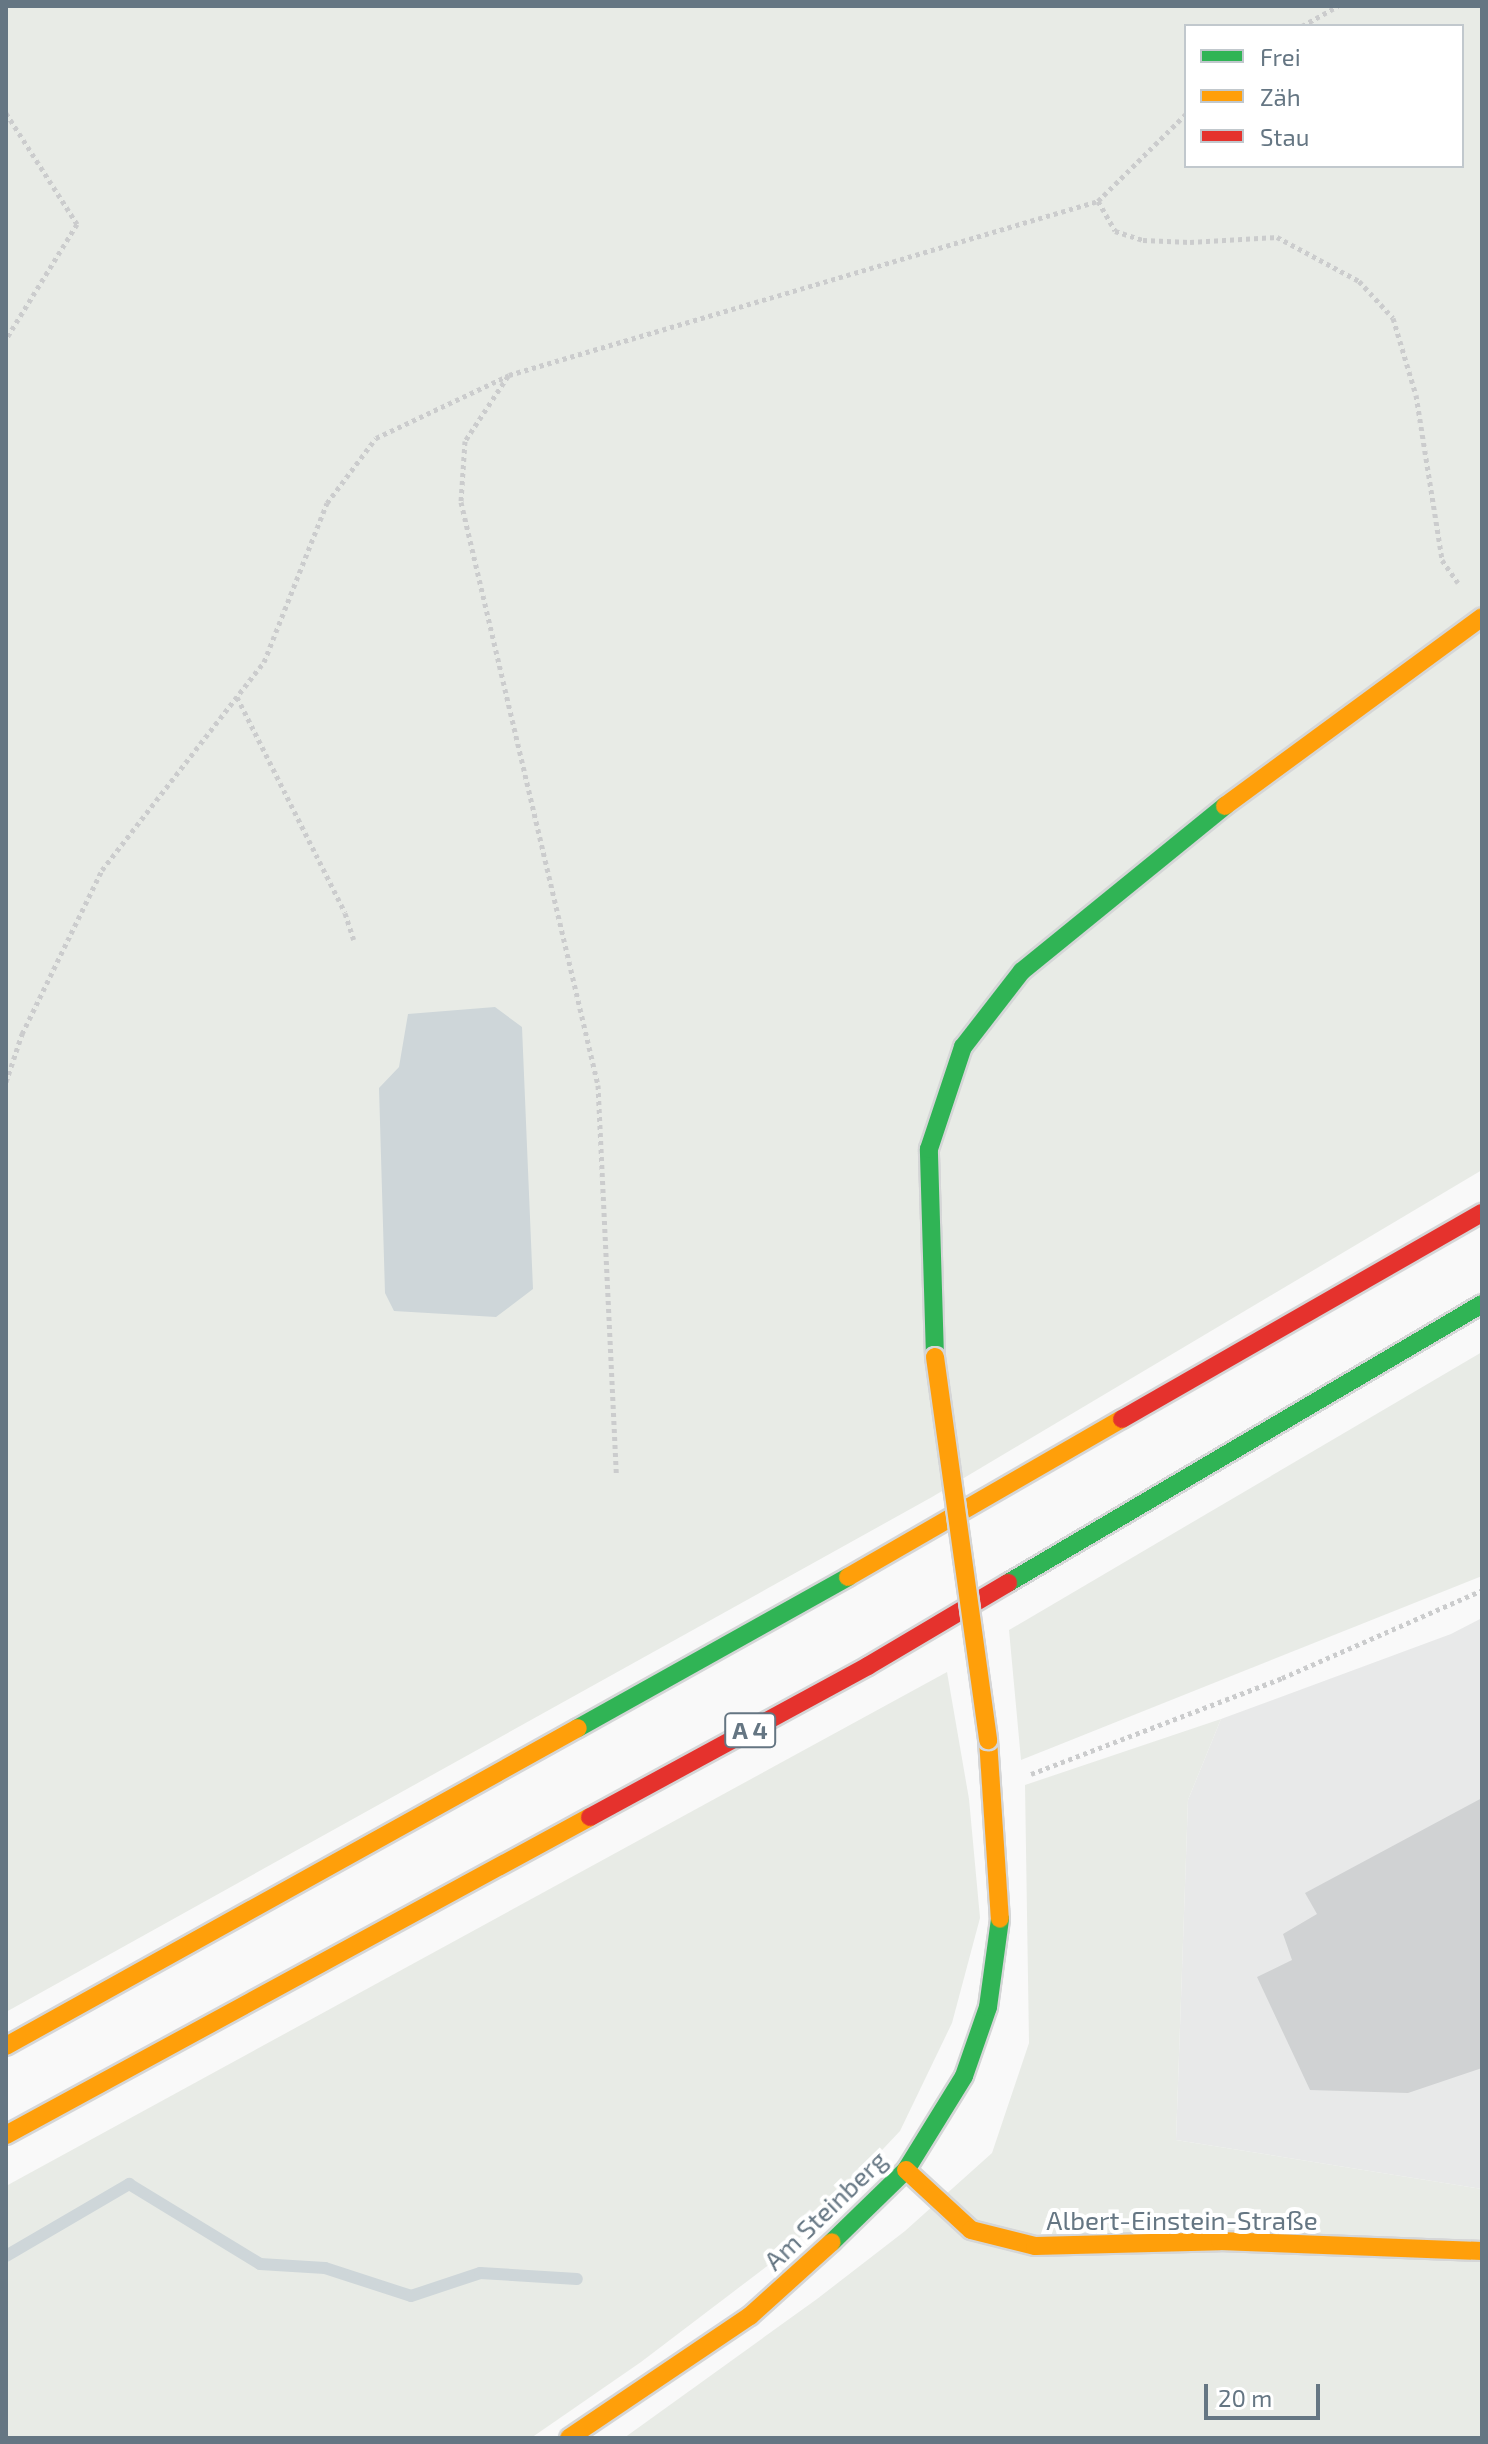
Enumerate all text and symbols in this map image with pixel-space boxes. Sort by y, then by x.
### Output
legend [1184,24,1464,168]
text: Frei [1260,42,1301,71]
text: Zäh [1260,82,1301,111]
text: Stau [1260,122,1309,151]
road number: A 4 [722,1710,778,1750]
street label: Am Steinberg [757,2144,893,2276]
street label: Albert-Einstein-Straße [1046,2204,1318,2236]
scale bar [1208,2368,1324,2418]
text: 20 m [1218,2383,1272,2412]

